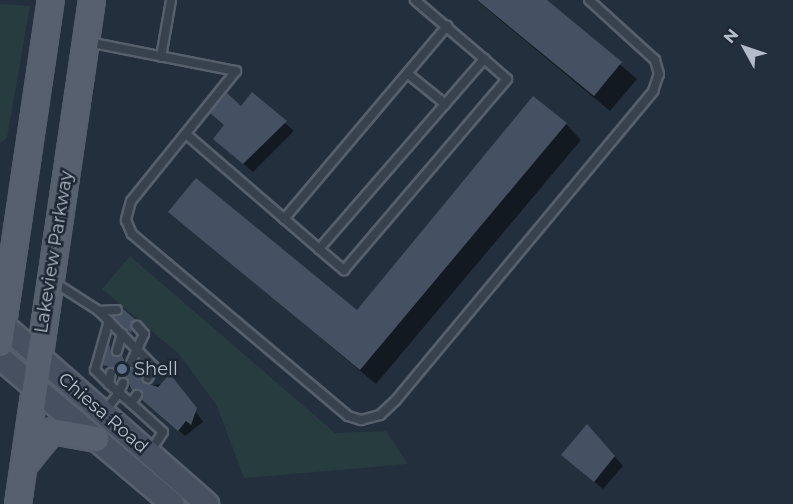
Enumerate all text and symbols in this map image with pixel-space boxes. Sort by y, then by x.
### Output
north arrow [715,18,775,78]
text: N [719,25,742,47]
street label: Lakeview Parkway [30,169,78,335]
place label: Shell [134,358,178,380]
marker: Shell [115,362,129,376]
street label: Chiesa Road [54,368,152,458]

